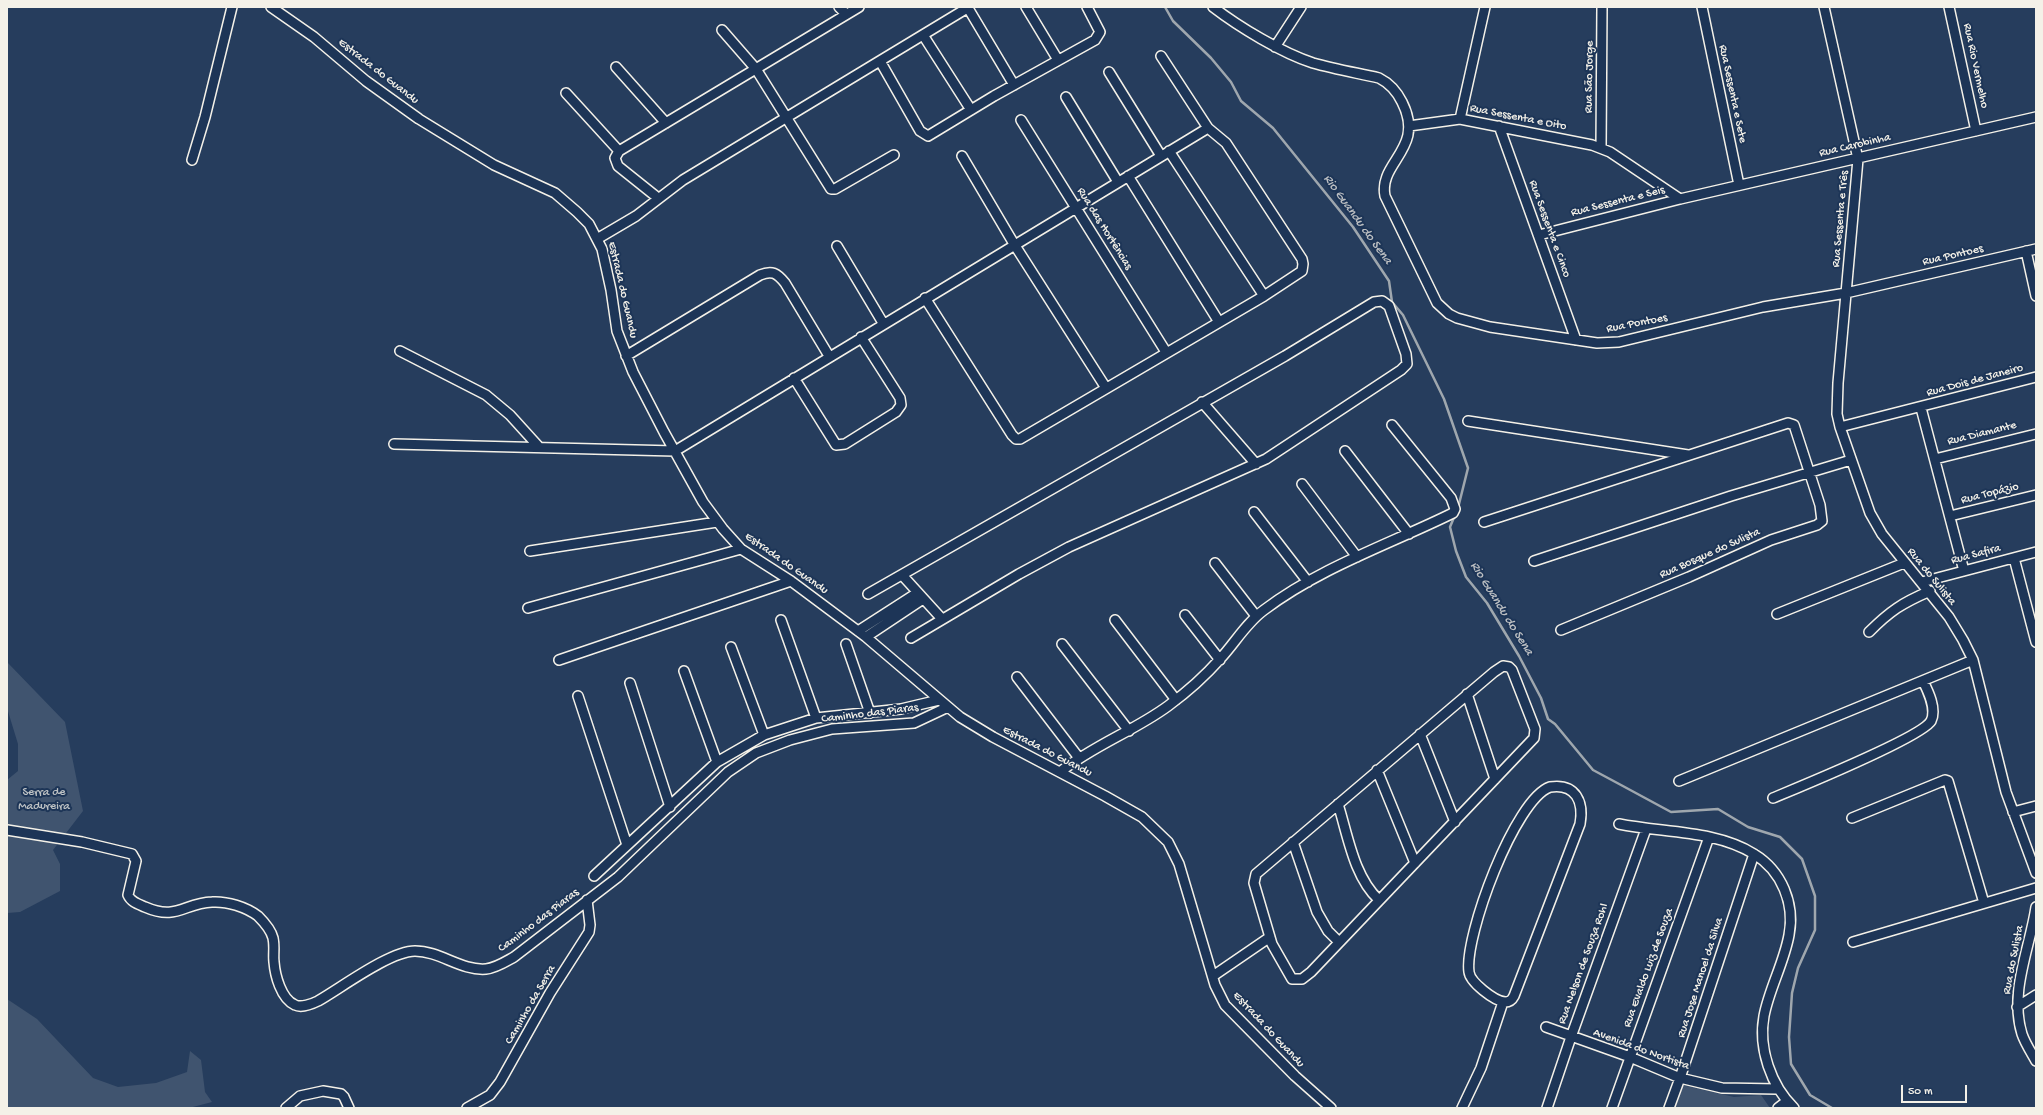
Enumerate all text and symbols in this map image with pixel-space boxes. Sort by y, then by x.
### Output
street label: Rua Rio Vermelho [1959,22,1991,110]
street label: Estrada do Guandu [335,36,421,108]
street label: Rua São Jorge [1582,41,1598,113]
street label: Rua Sessenta e Sete [1715,43,1749,145]
street label: Rua Sessenta e Oito [1468,102,1568,134]
street label: Rua Carobinha [1818,131,1892,161]
street label: Rua Sessenta e Três [1830,170,1852,268]
water label: Rio Guandu do Sena [1319,172,1395,268]
street label: Rua Sessenta e Cinco [1525,178,1573,280]
street label: Rua Sessenta e Seis [1570,183,1666,221]
street label: Rua das Hortências [1073,185,1135,273]
street label: Estrada do Guandu [604,240,640,340]
street label: Rua Pontoes [1921,242,1985,270]
street label: Rua Pontoes [1605,311,1669,337]
street label: Rua Dois de Janeiro [1925,361,2025,401]
street label: Rua Diamante [1946,418,2018,450]
street label: Rua Topázio [1960,480,2020,508]
street label: Rua Bosque do Sulista [1657,525,1763,583]
street label: Estrada do Guandu [741,530,831,598]
street label: Rua Safira [1950,541,2002,569]
street label: Rua do Sulista [1903,545,1959,609]
water label: Rio Guandu do Sena [1466,559,1536,659]
street label: Caminho das Piaras [821,701,919,727]
street label: Estrada do Guandu [1000,723,1094,781]
park label: Serra de Madureira [18,786,70,814]
street label: Caminho das Piaras [496,886,582,956]
street label: Rua Nelson de Souza Rohl [1555,902,1613,1026]
street label: Rua Evaldo Luiz de Souza [1621,906,1677,1030]
street label: Rua Jose Manoel da Silva [1675,916,1727,1040]
street label: Rua do Sulista [2000,924,2028,996]
street label: Caminho da Serra [503,963,559,1047]
street label: Estrada do Guandu [1229,989,1307,1071]
street label: Avenida do Nortista [1591,1026,1691,1074]
scale bar [1903,1077,1969,1103]
text: 50 m [1908,1085,1933,1099]

